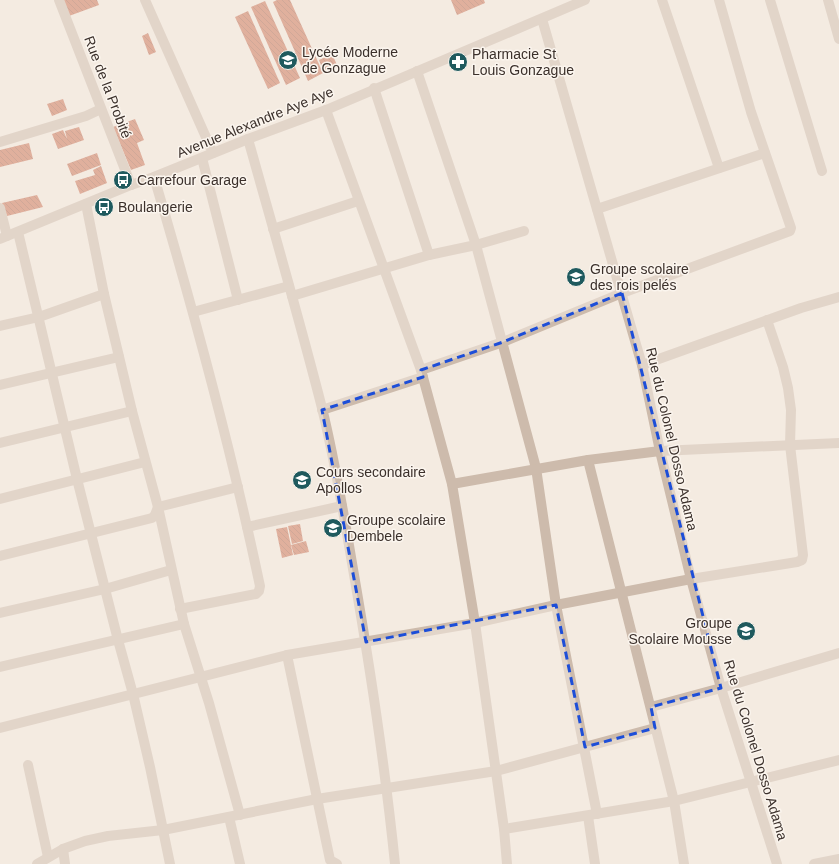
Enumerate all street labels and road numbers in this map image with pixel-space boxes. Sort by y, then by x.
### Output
street label: Rue de la Probité [81,34,135,141]
street label: Avenue Alexandre Aye Aye [174,83,336,161]
street label: Rue du Colonel Dosso Adama [643,346,701,532]
street label: Rue du Colonel Dosso Adama [721,658,791,842]

